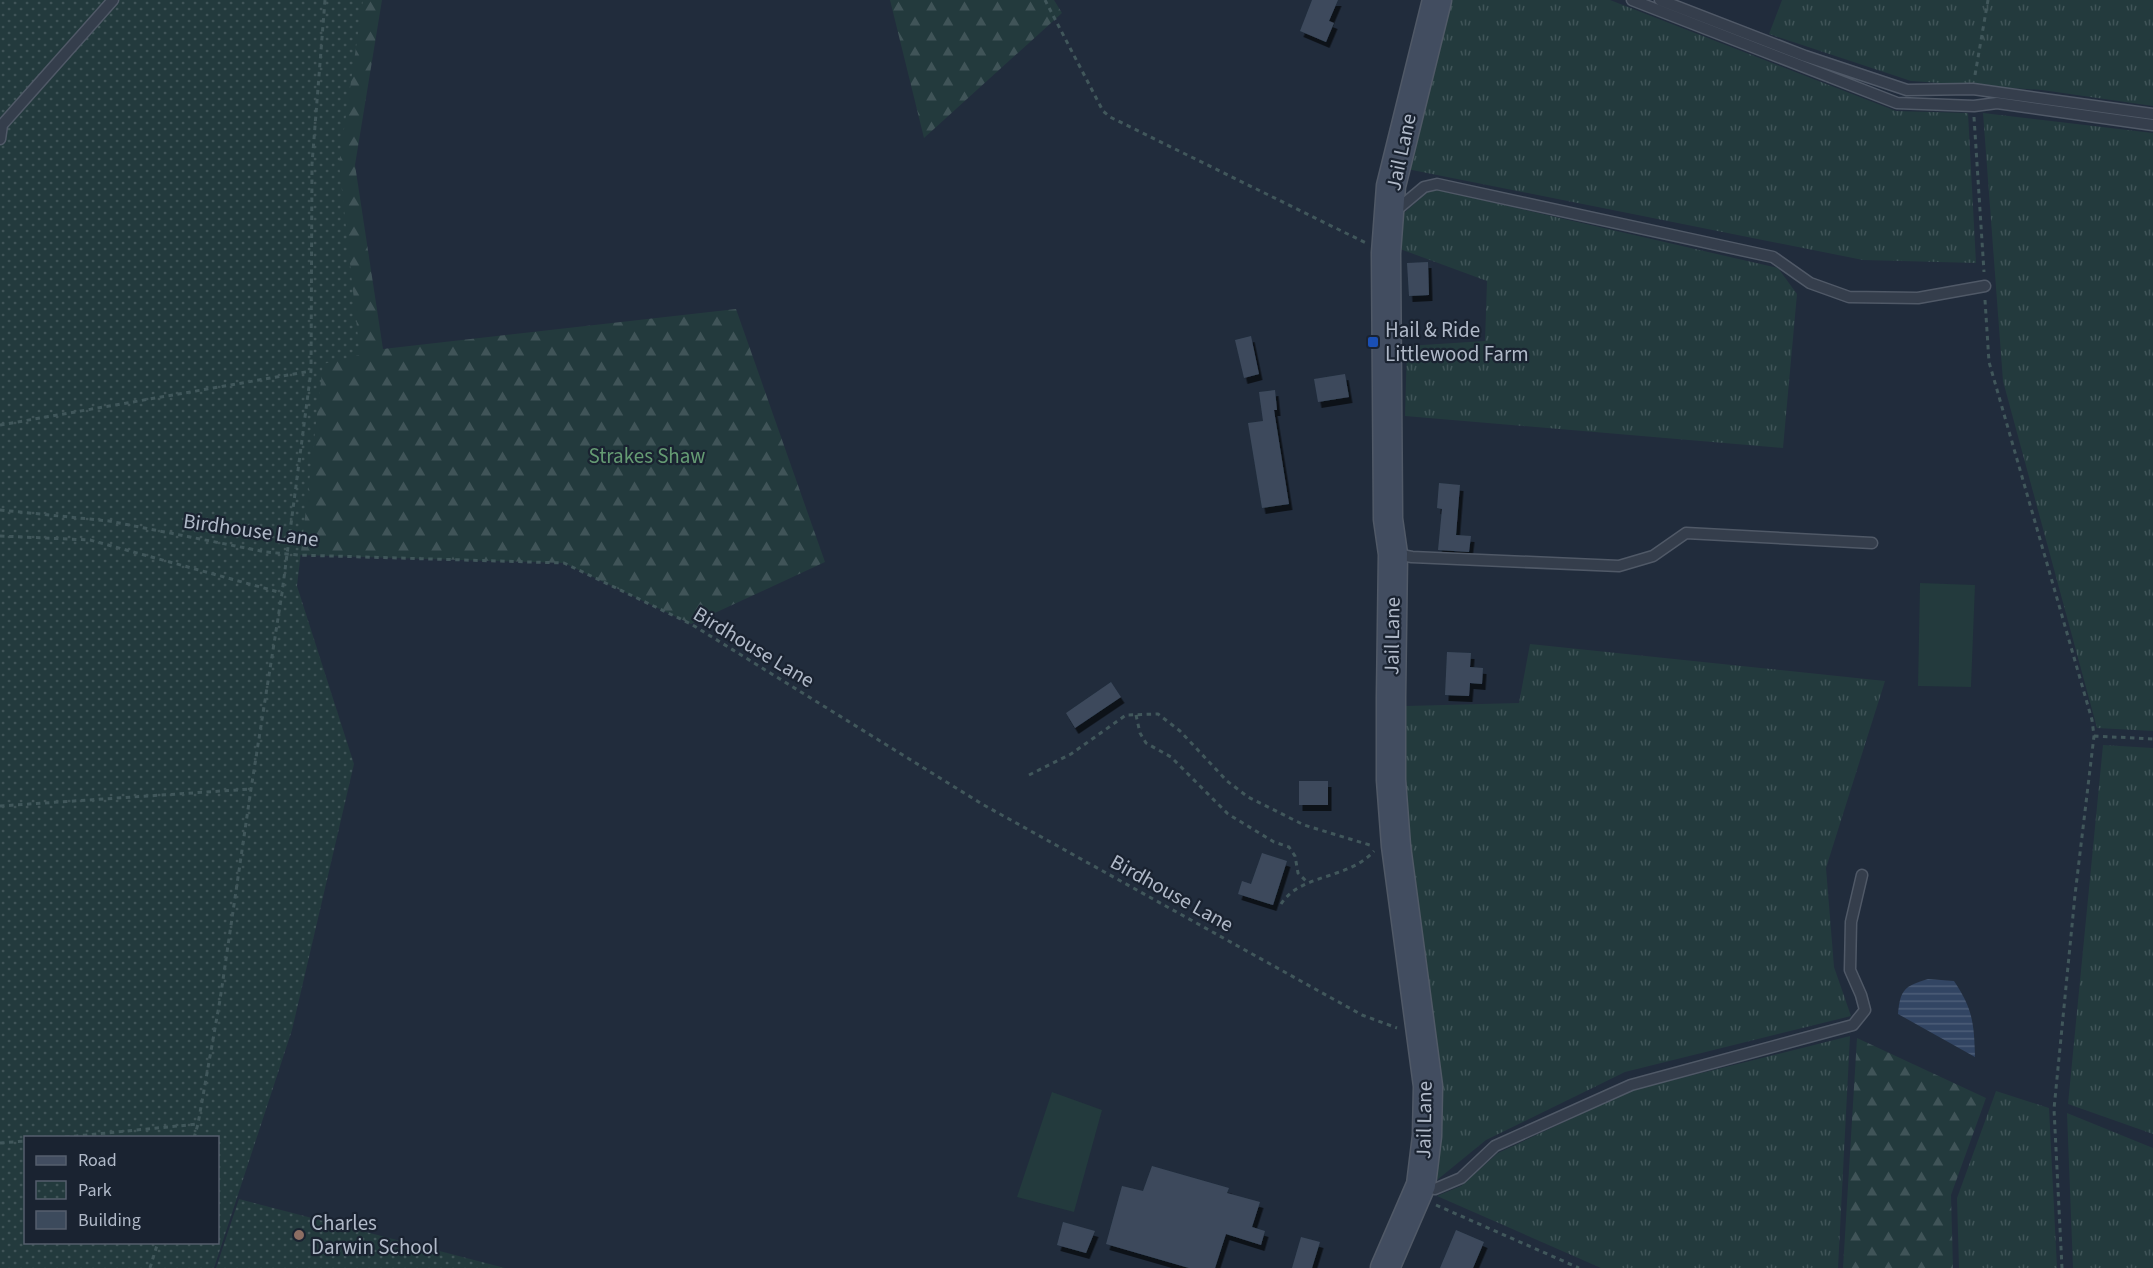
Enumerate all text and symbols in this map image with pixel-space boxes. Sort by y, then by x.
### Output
street label: Jail Lane [1378,111,1424,193]
place label: Hail & Ride Littlewood Farm [1385,315,1529,369]
marker: Hail & Ride Littlewood Farm [1366,335,1380,349]
park label: Strakes Shaw [589,441,705,471]
street label: Birdhouse Lane [181,506,321,554]
street label: Jail Lane [1376,597,1408,675]
street label: Birdhouse Lane [688,599,820,695]
street label: Birdhouse Lane [1105,847,1239,939]
street label: Jail Lane [1408,1081,1440,1159]
legend [24,1136,219,1244]
text: Road [78,1148,117,1173]
text: Park [78,1178,112,1203]
text: Building [78,1208,141,1233]
place label: Charles Darwin School [311,1208,438,1262]
marker: Charles Darwin School [292,1228,306,1242]

